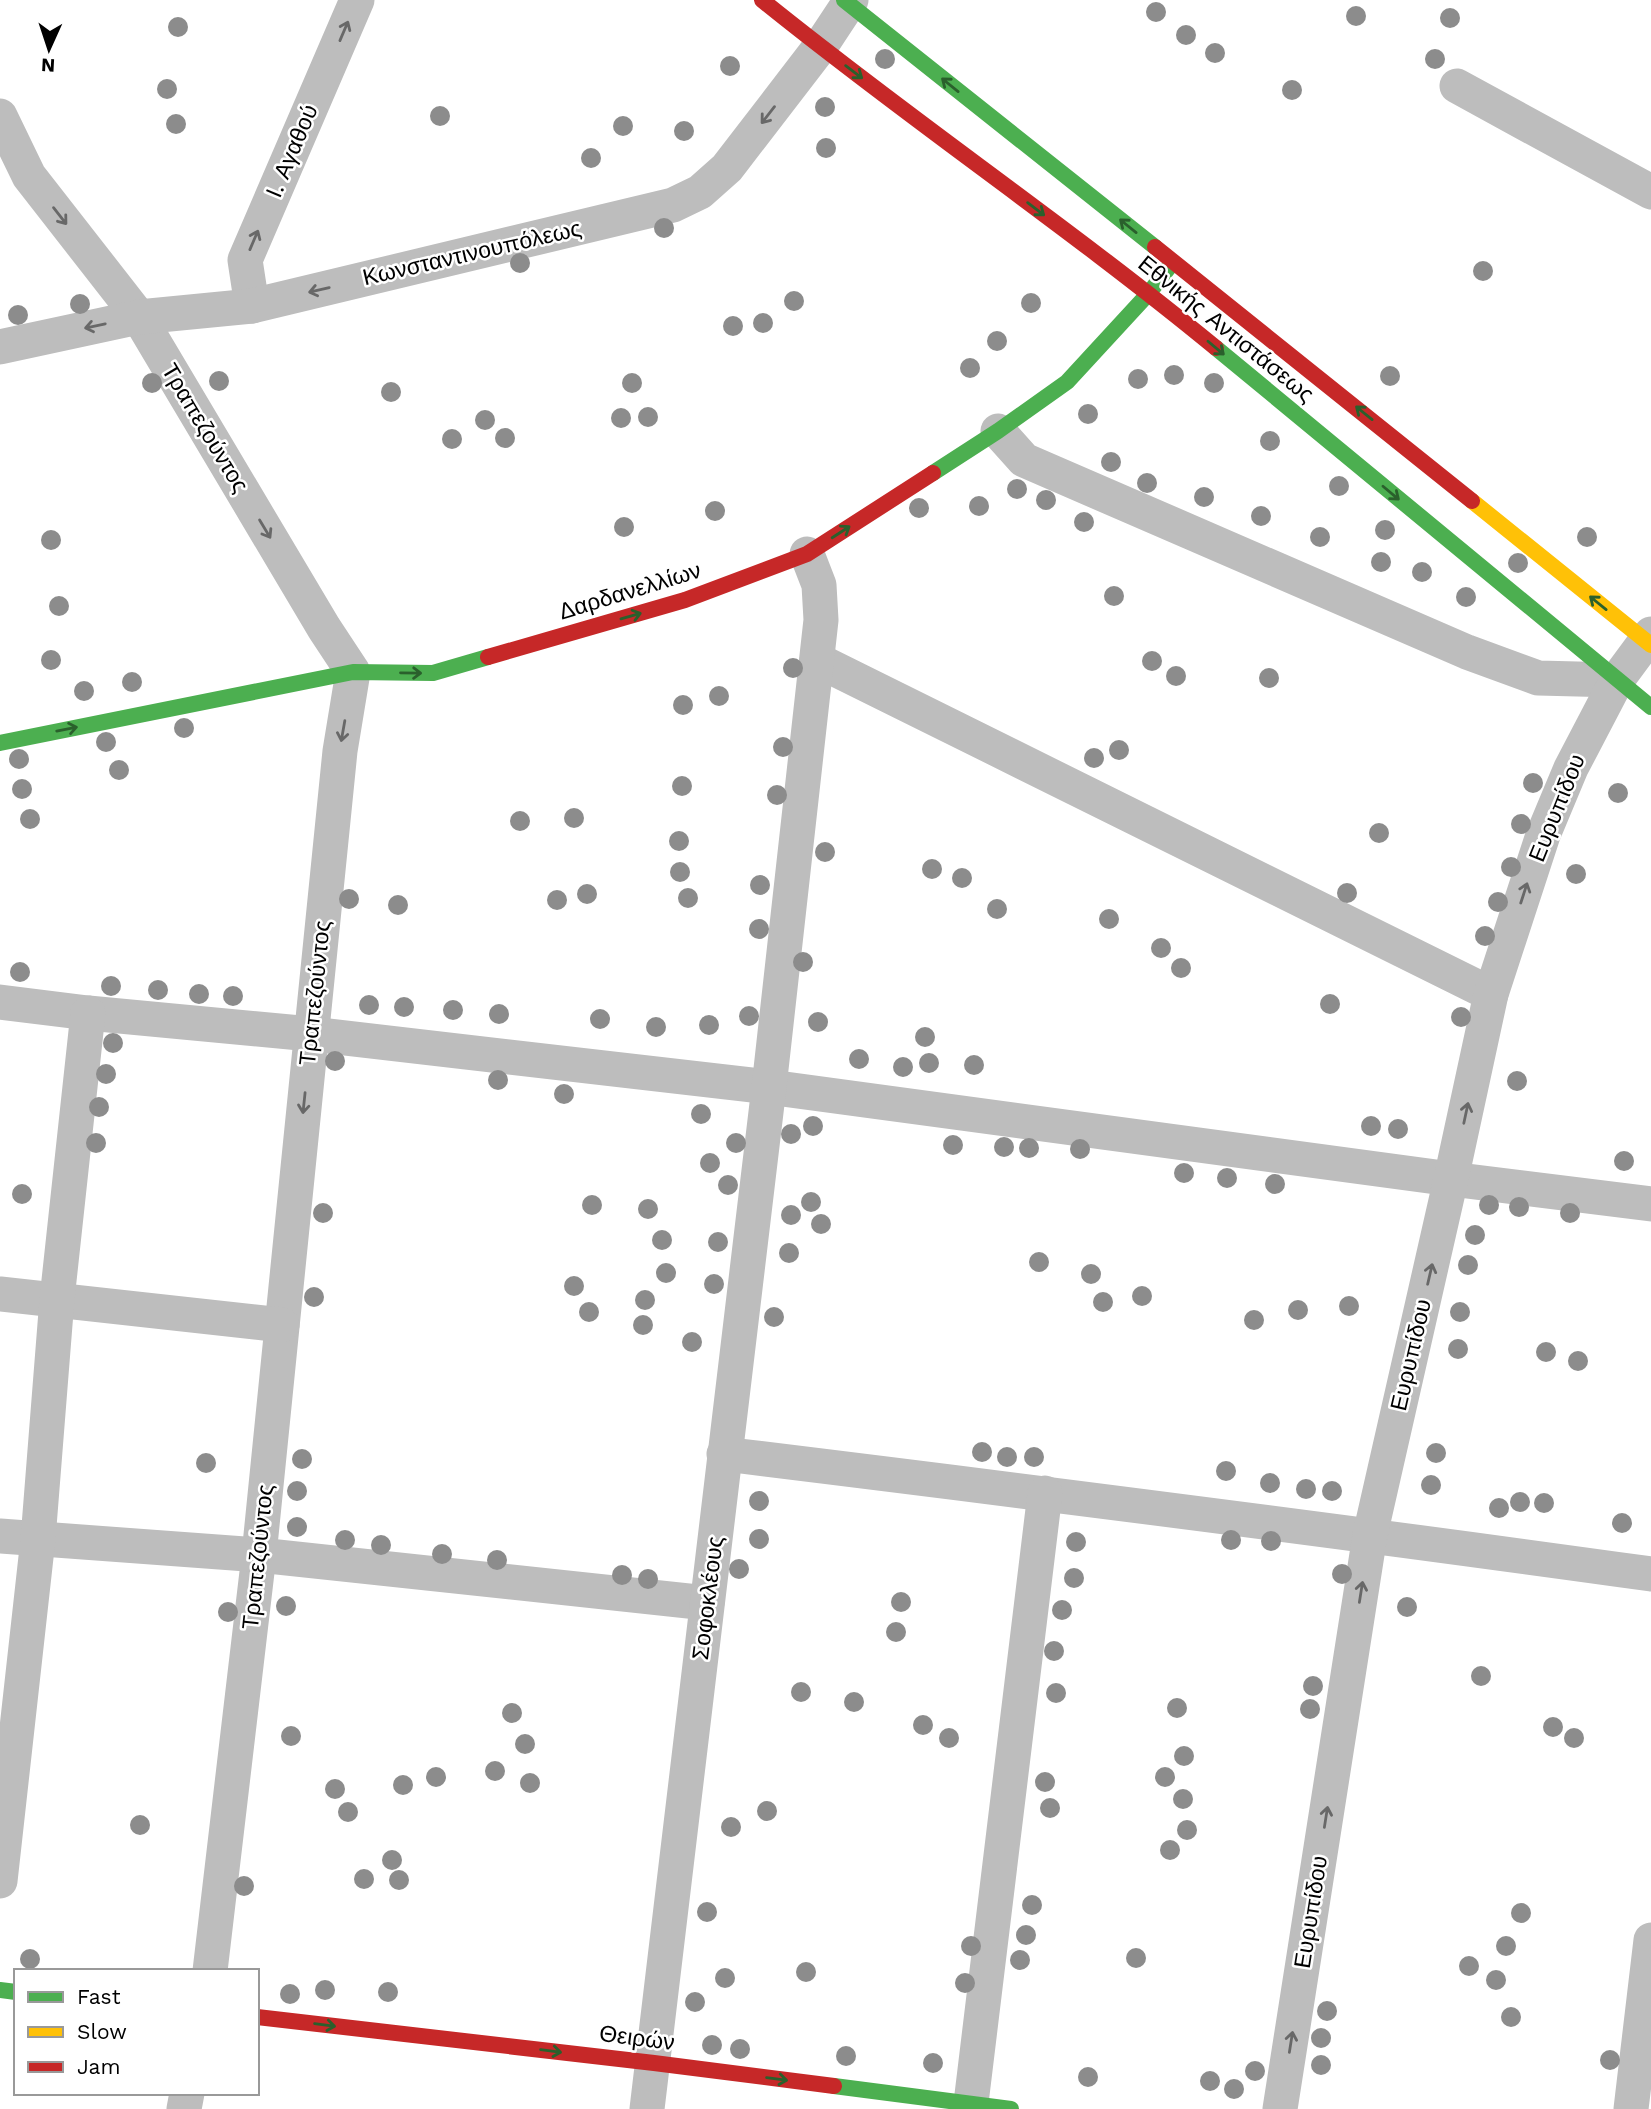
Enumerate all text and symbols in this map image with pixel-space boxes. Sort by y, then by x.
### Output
north arrow [14,14,84,84]
one-way arrow [338,21,351,42]
text: N [40,54,56,77]
one-way arrow [844,65,863,80]
one-way arrow [941,77,960,92]
street label: Ι. Αγαθού [260,101,324,201]
one-way arrow [760,105,775,123]
one-way arrow [1026,201,1045,216]
one-way arrow [53,206,68,225]
street label: Κωνσταντινουπόλεως [360,215,584,291]
one-way arrow [1119,219,1137,234]
one-way arrow [248,230,261,251]
street label: Εθνικής Αντιστάσεως [1133,250,1319,408]
one-way arrow [308,284,331,297]
one-way arrow [84,320,107,334]
one-way arrow [1206,341,1224,356]
street label: Τραπεζούντος [156,359,254,497]
one-way arrow [1355,406,1373,421]
one-way arrow [1382,486,1400,501]
one-way arrow [258,518,272,538]
one-way arrow [831,525,850,539]
street label: Δαρδανελλίων [556,557,704,625]
one-way arrow [1589,595,1607,610]
one-way arrow [619,608,641,621]
one-way arrow [400,666,423,680]
one-way arrow [336,719,349,742]
one-way arrow [55,722,78,736]
street label: Ευρυπίδου [1523,750,1591,866]
one-way arrow [1518,882,1531,904]
street label: Τραπεζούντος [294,919,336,1067]
one-way arrow [297,1091,310,1114]
one-way arrow [1459,1102,1473,1125]
one-way arrow [1423,1263,1437,1286]
street label: Ευρυπίδου [1385,1297,1437,1413]
street label: Τραπεζούντος [237,1483,279,1631]
street label: Σοφοκλέους [687,1535,729,1661]
one-way arrow [1355,1581,1368,1604]
one-way arrow [1320,1806,1333,1829]
street label: Ευρυπίδου [1289,1854,1333,1970]
legend [14,1969,259,2095]
text: Fast [77,1984,121,2009]
text: Slow [77,2019,127,2044]
one-way arrow [313,2019,336,2032]
street label: Θειρών [598,2020,676,2056]
one-way arrow [1285,2031,1298,2053]
one-way arrow [539,2045,562,2058]
text: Jam [77,2054,120,2079]
one-way arrow [765,2072,788,2085]

